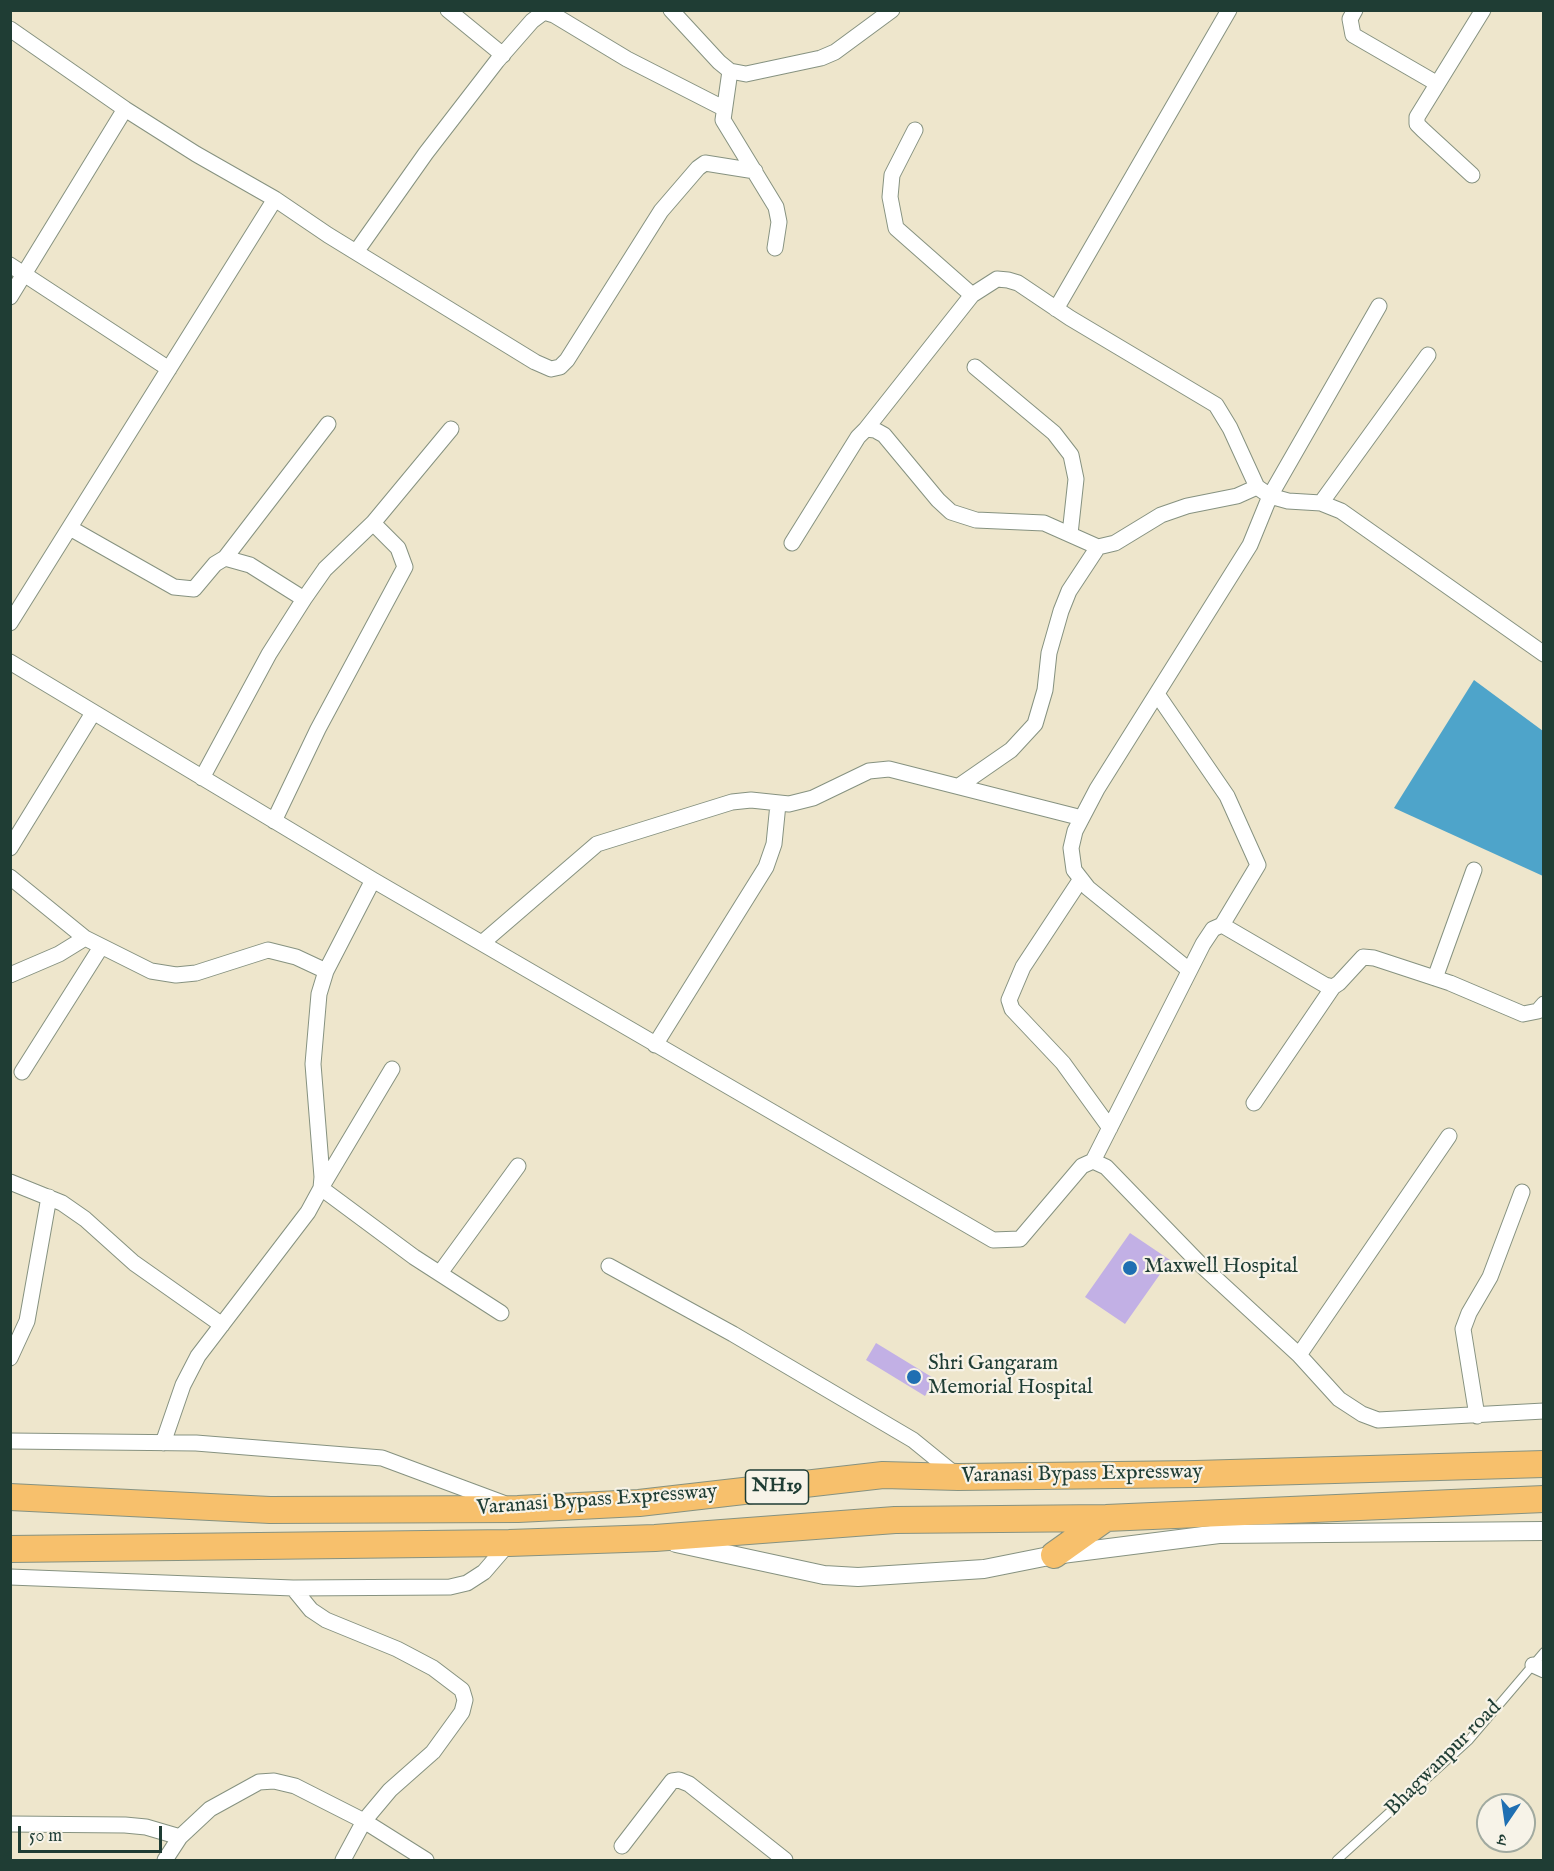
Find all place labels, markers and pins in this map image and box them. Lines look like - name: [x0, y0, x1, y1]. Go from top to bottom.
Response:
- place label: Maxwell Hospital: [1144, 1255, 1298, 1281]
- marker: Maxwell Hospital: [1121, 1259, 1139, 1277]
- place label: Shri Gangaram Memorial Hospital: [928, 1352, 1093, 1402]
- marker: Shri Gangaram Memorial Hospital: [905, 1368, 923, 1386]

